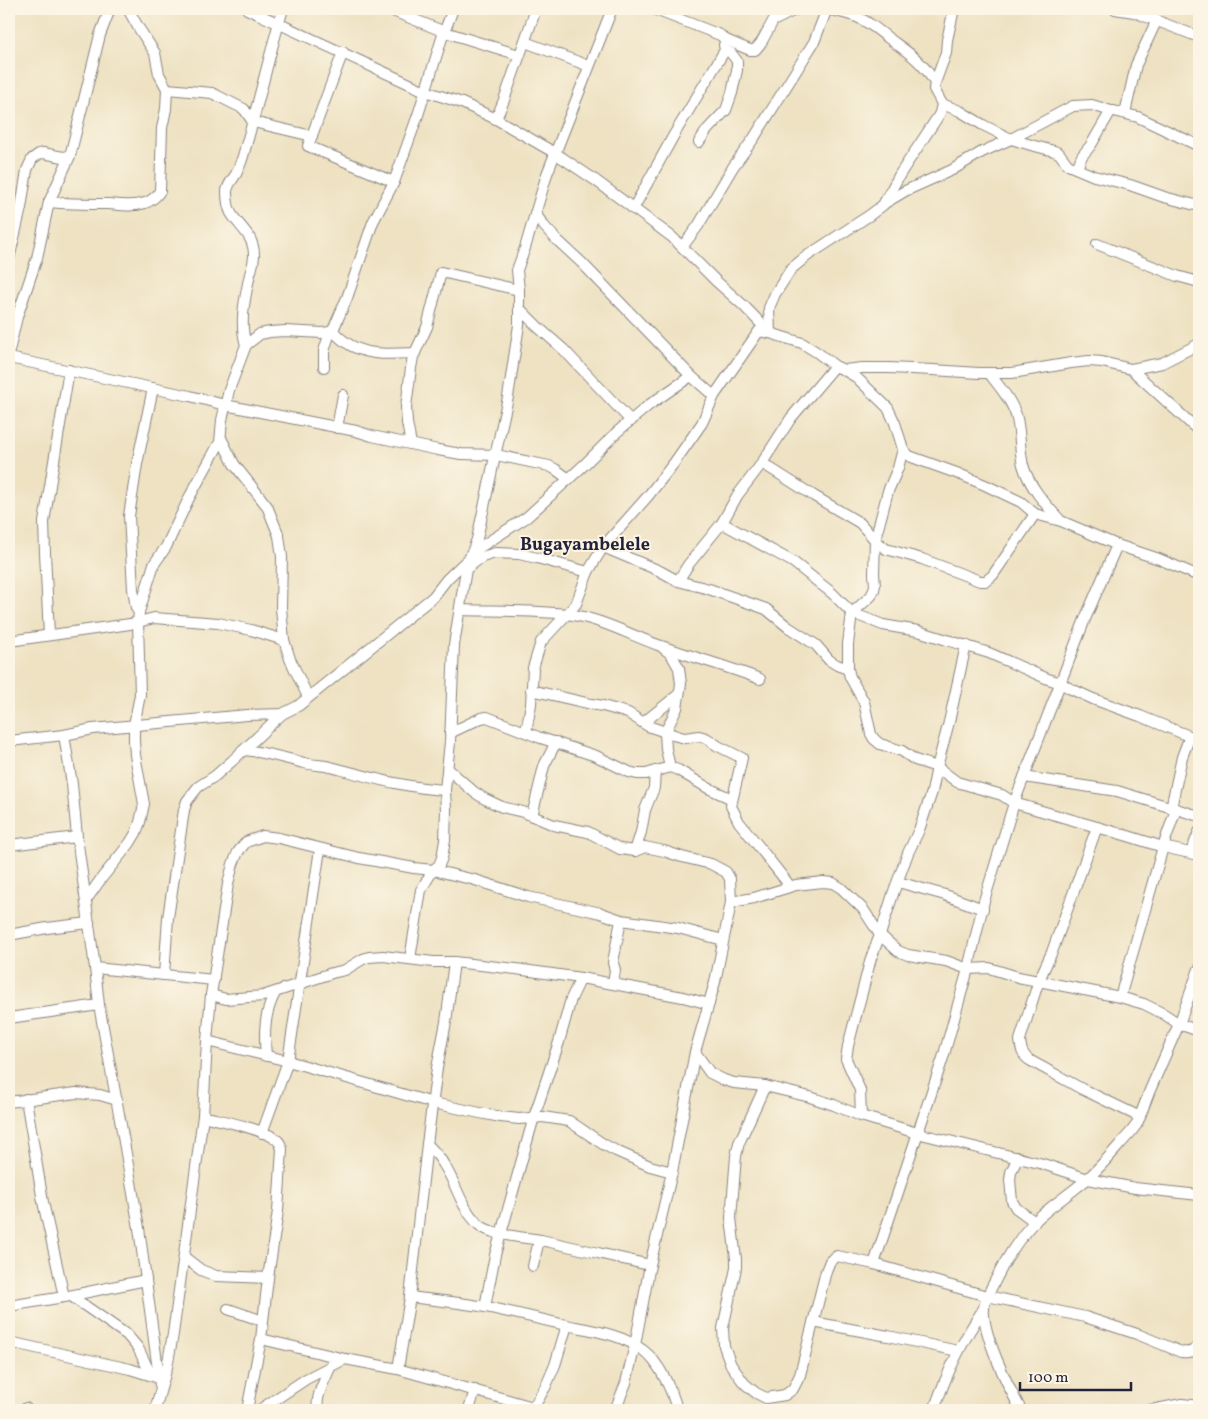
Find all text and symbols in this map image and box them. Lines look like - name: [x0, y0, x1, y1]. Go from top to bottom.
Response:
- district label: Bugayambelele: [520, 533, 650, 558]
- scale bar: [1020, 1359, 1132, 1391]
- text: 100 m: [1028, 1368, 1068, 1389]

